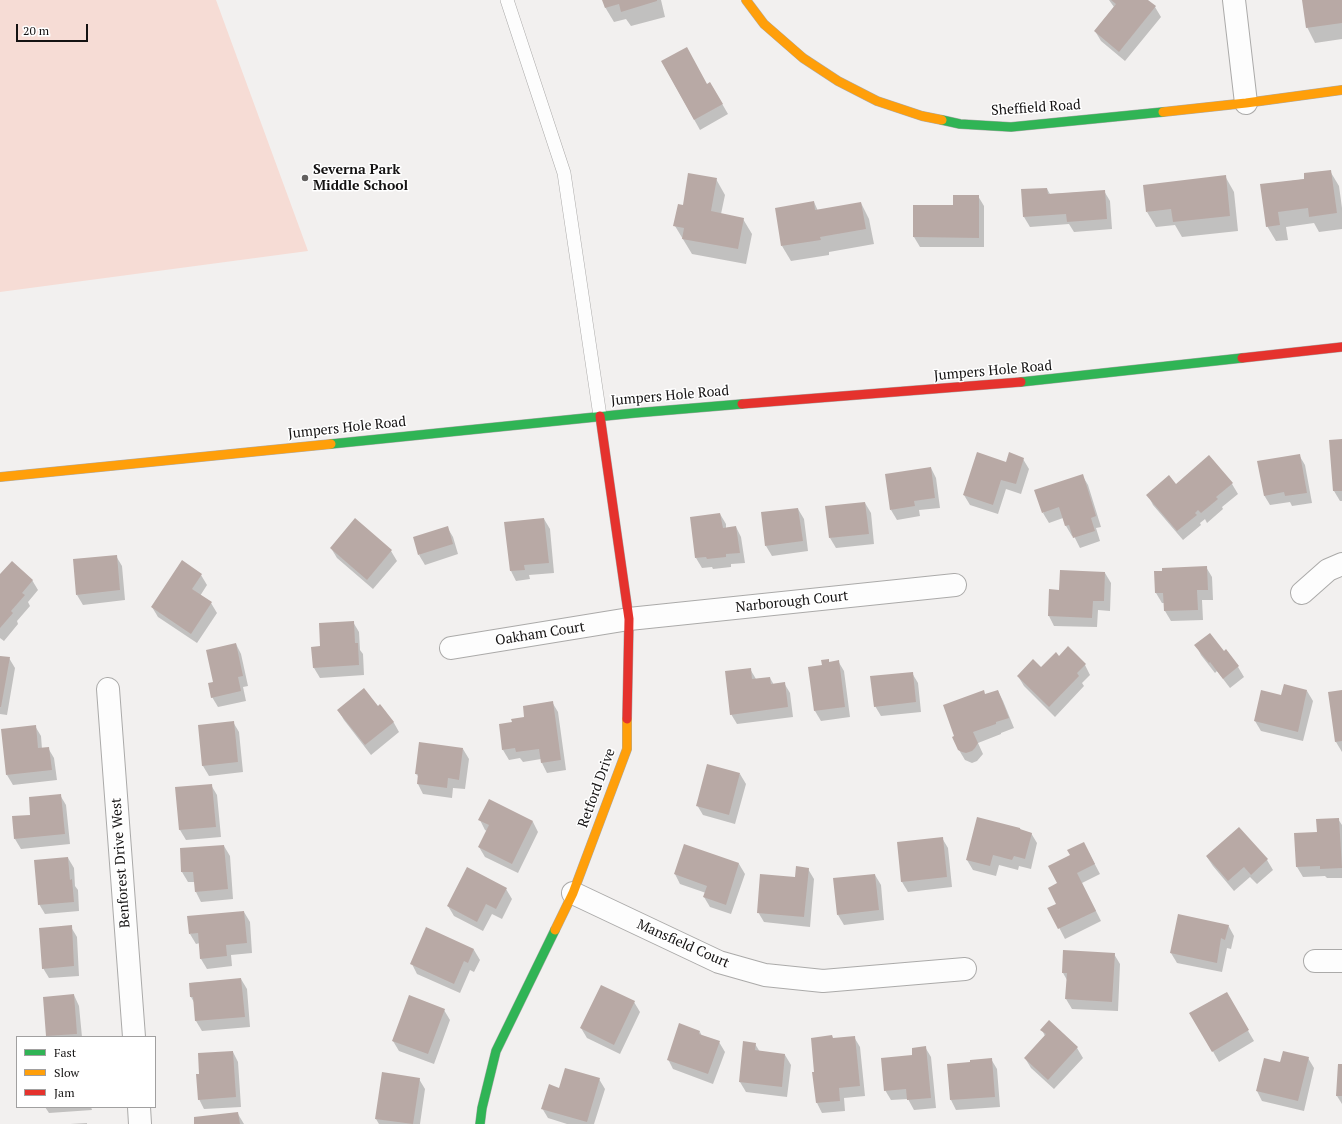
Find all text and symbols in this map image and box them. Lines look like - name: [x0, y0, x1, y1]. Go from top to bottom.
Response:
- scale bar: [18, 16, 90, 42]
- text: 20 m: [23, 23, 49, 38]
- street label: Sheffield Road: [991, 96, 1081, 120]
- place label: Severna Park Middle School: [313, 162, 408, 194]
- marker: Severna Park Middle School: [300, 173, 310, 183]
- street label: Jumpers Hole Road: [933, 357, 1053, 385]
- street label: Jumpers Hole Road: [610, 382, 730, 410]
- street label: Jumpers Hole Road: [287, 413, 407, 443]
- street label: Narborough Court: [735, 588, 849, 616]
- street label: Oakham Court: [494, 619, 586, 649]
- street label: Retford Drive: [575, 746, 619, 830]
- street label: Benforest Drive West: [108, 797, 134, 929]
- street label: Mansfield Court: [634, 916, 732, 972]
- legend: [16, 1036, 156, 1108]
- text: Fast: [54, 1045, 76, 1060]
- text: Slow: [54, 1065, 79, 1080]
- text: Jam: [54, 1085, 75, 1100]

